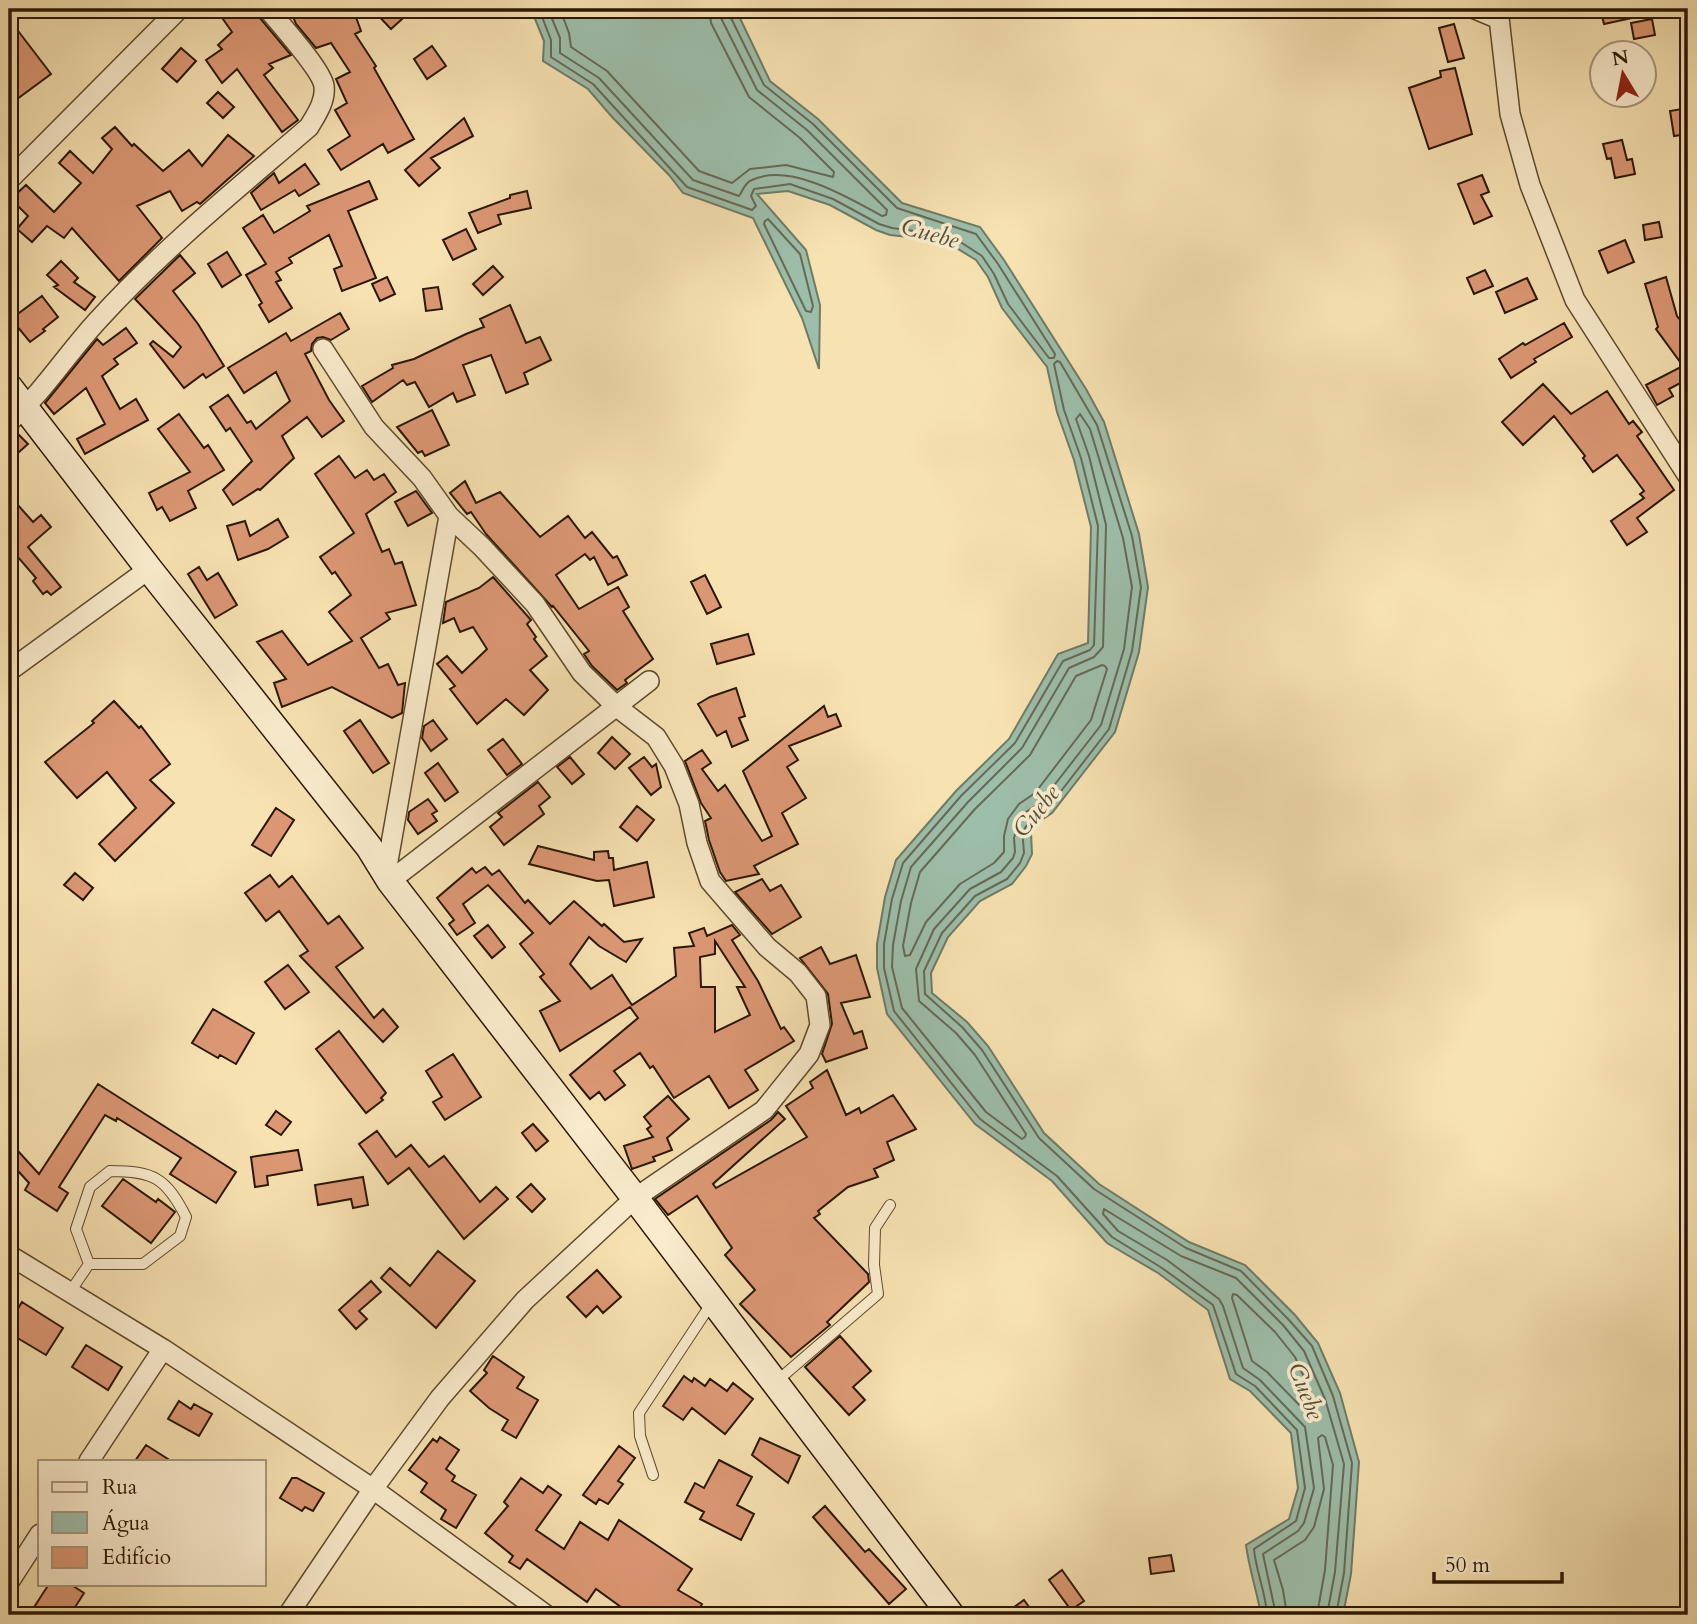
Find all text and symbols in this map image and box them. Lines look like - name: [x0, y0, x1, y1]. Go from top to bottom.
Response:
- north arrow: [1588, 38, 1658, 108]
- text: N: [1610, 44, 1631, 72]
- water label: Cuebe: [897, 210, 963, 257]
- water label: Cuebe: [1005, 778, 1068, 844]
- water label: Cuebe: [1280, 1358, 1332, 1425]
- legend: [38, 1460, 266, 1586]
- text: Rua: [102, 1473, 137, 1502]
- text: Água: [102, 1509, 149, 1538]
- scale bar: [1434, 1540, 1562, 1584]
- text: Edifício: [102, 1543, 171, 1572]
- text: 50 m: [1445, 1551, 1490, 1580]

